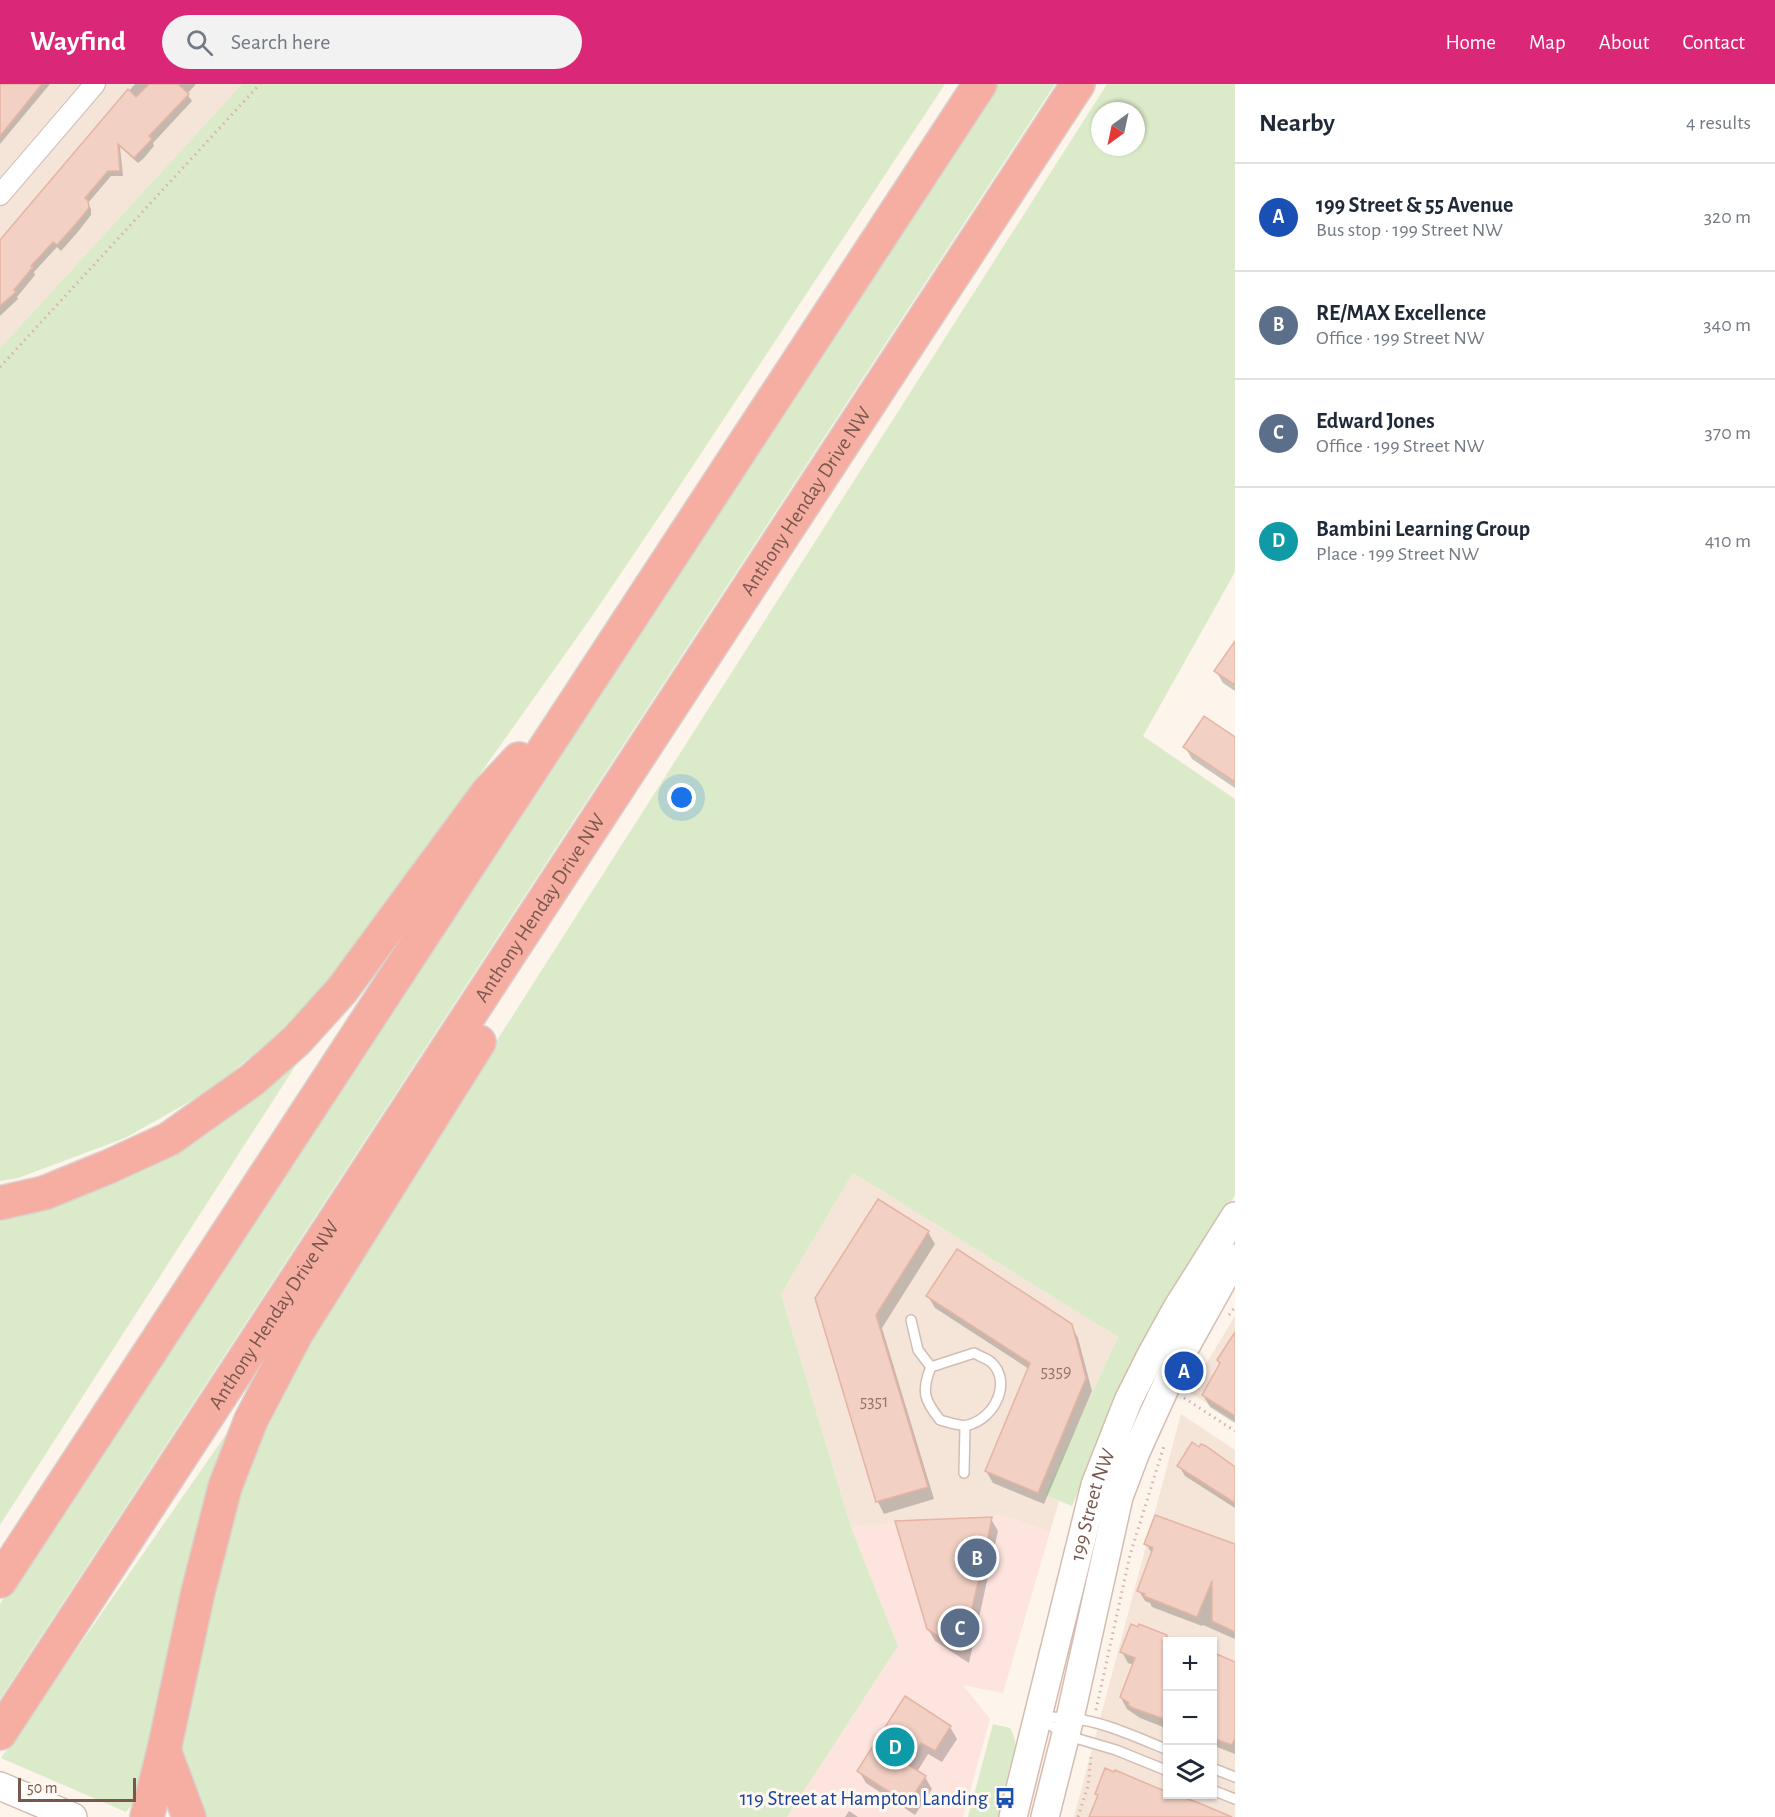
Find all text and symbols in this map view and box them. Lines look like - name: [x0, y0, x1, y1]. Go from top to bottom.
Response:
- search box: [162, 15, 582, 69]
- icon: search: [183, 26, 216, 59]
- text: Wayfind: [30, 28, 126, 56]
- text: Search here: [231, 31, 330, 53]
- text: Home: [1445, 32, 1496, 53]
- text: Map: [1529, 32, 1566, 53]
- text: About: [1599, 32, 1649, 53]
- text: Contact: [1682, 32, 1745, 53]
- north arrow: [1091, 102, 1145, 156]
- text: Nearby: [1259, 110, 1335, 136]
- text: 4 results: [1686, 113, 1751, 133]
- text: 199 Street & 55 Avenue: [1316, 194, 1513, 216]
- text: A: [1273, 207, 1285, 227]
- text: 320 m: [1704, 207, 1751, 227]
- text: Bus stop · 199 Street NW: [1316, 220, 1503, 240]
- text: RE/MAX Excellence: [1316, 302, 1486, 324]
- text: B: [1273, 315, 1284, 335]
- text: 340 m: [1703, 315, 1751, 335]
- text: Office · 199 Street NW: [1316, 328, 1484, 348]
- street label: Anthony Henday Drive NW: [737, 403, 875, 599]
- text: Edward Jones: [1316, 410, 1435, 432]
- text: C: [1273, 423, 1284, 443]
- text: 370 m: [1705, 423, 1751, 443]
- text: Office · 199 Street NW: [1316, 436, 1484, 456]
- text: Bambini Learning Group: [1316, 518, 1530, 540]
- text: D: [1272, 531, 1285, 551]
- text: 410 m: [1705, 531, 1751, 551]
- text: Place · 199 Street NW: [1316, 544, 1479, 564]
- your location: [667, 783, 696, 812]
- street label: Anthony Henday Drive NW: [471, 810, 609, 1006]
- street label: Anthony Henday Drive NW: [205, 1217, 343, 1413]
- pin: A: [1164, 1348, 1204, 1394]
- house number: 5359: [1041, 1363, 1071, 1381]
- house number: 5351: [860, 1393, 888, 1411]
- street label: 199 Street NW: [1067, 1446, 1119, 1563]
- pin: B: [958, 1536, 996, 1580]
- pin: C: [940, 1606, 980, 1650]
- map controls: [1163, 1637, 1217, 1799]
- button: +: [1163, 1637, 1217, 1691]
- button: −: [1163, 1691, 1217, 1745]
- pin: D: [876, 1724, 914, 1770]
- button: layers: [1163, 1745, 1217, 1799]
- scale bar: [18, 1775, 136, 1802]
- text: 50 m: [27, 1780, 58, 1796]
- bus stop icon: 119 Street at Hampton Landing: [993, 1786, 1017, 1810]
- place label: 119 Street at Hampton Landing: [740, 1788, 989, 1809]

